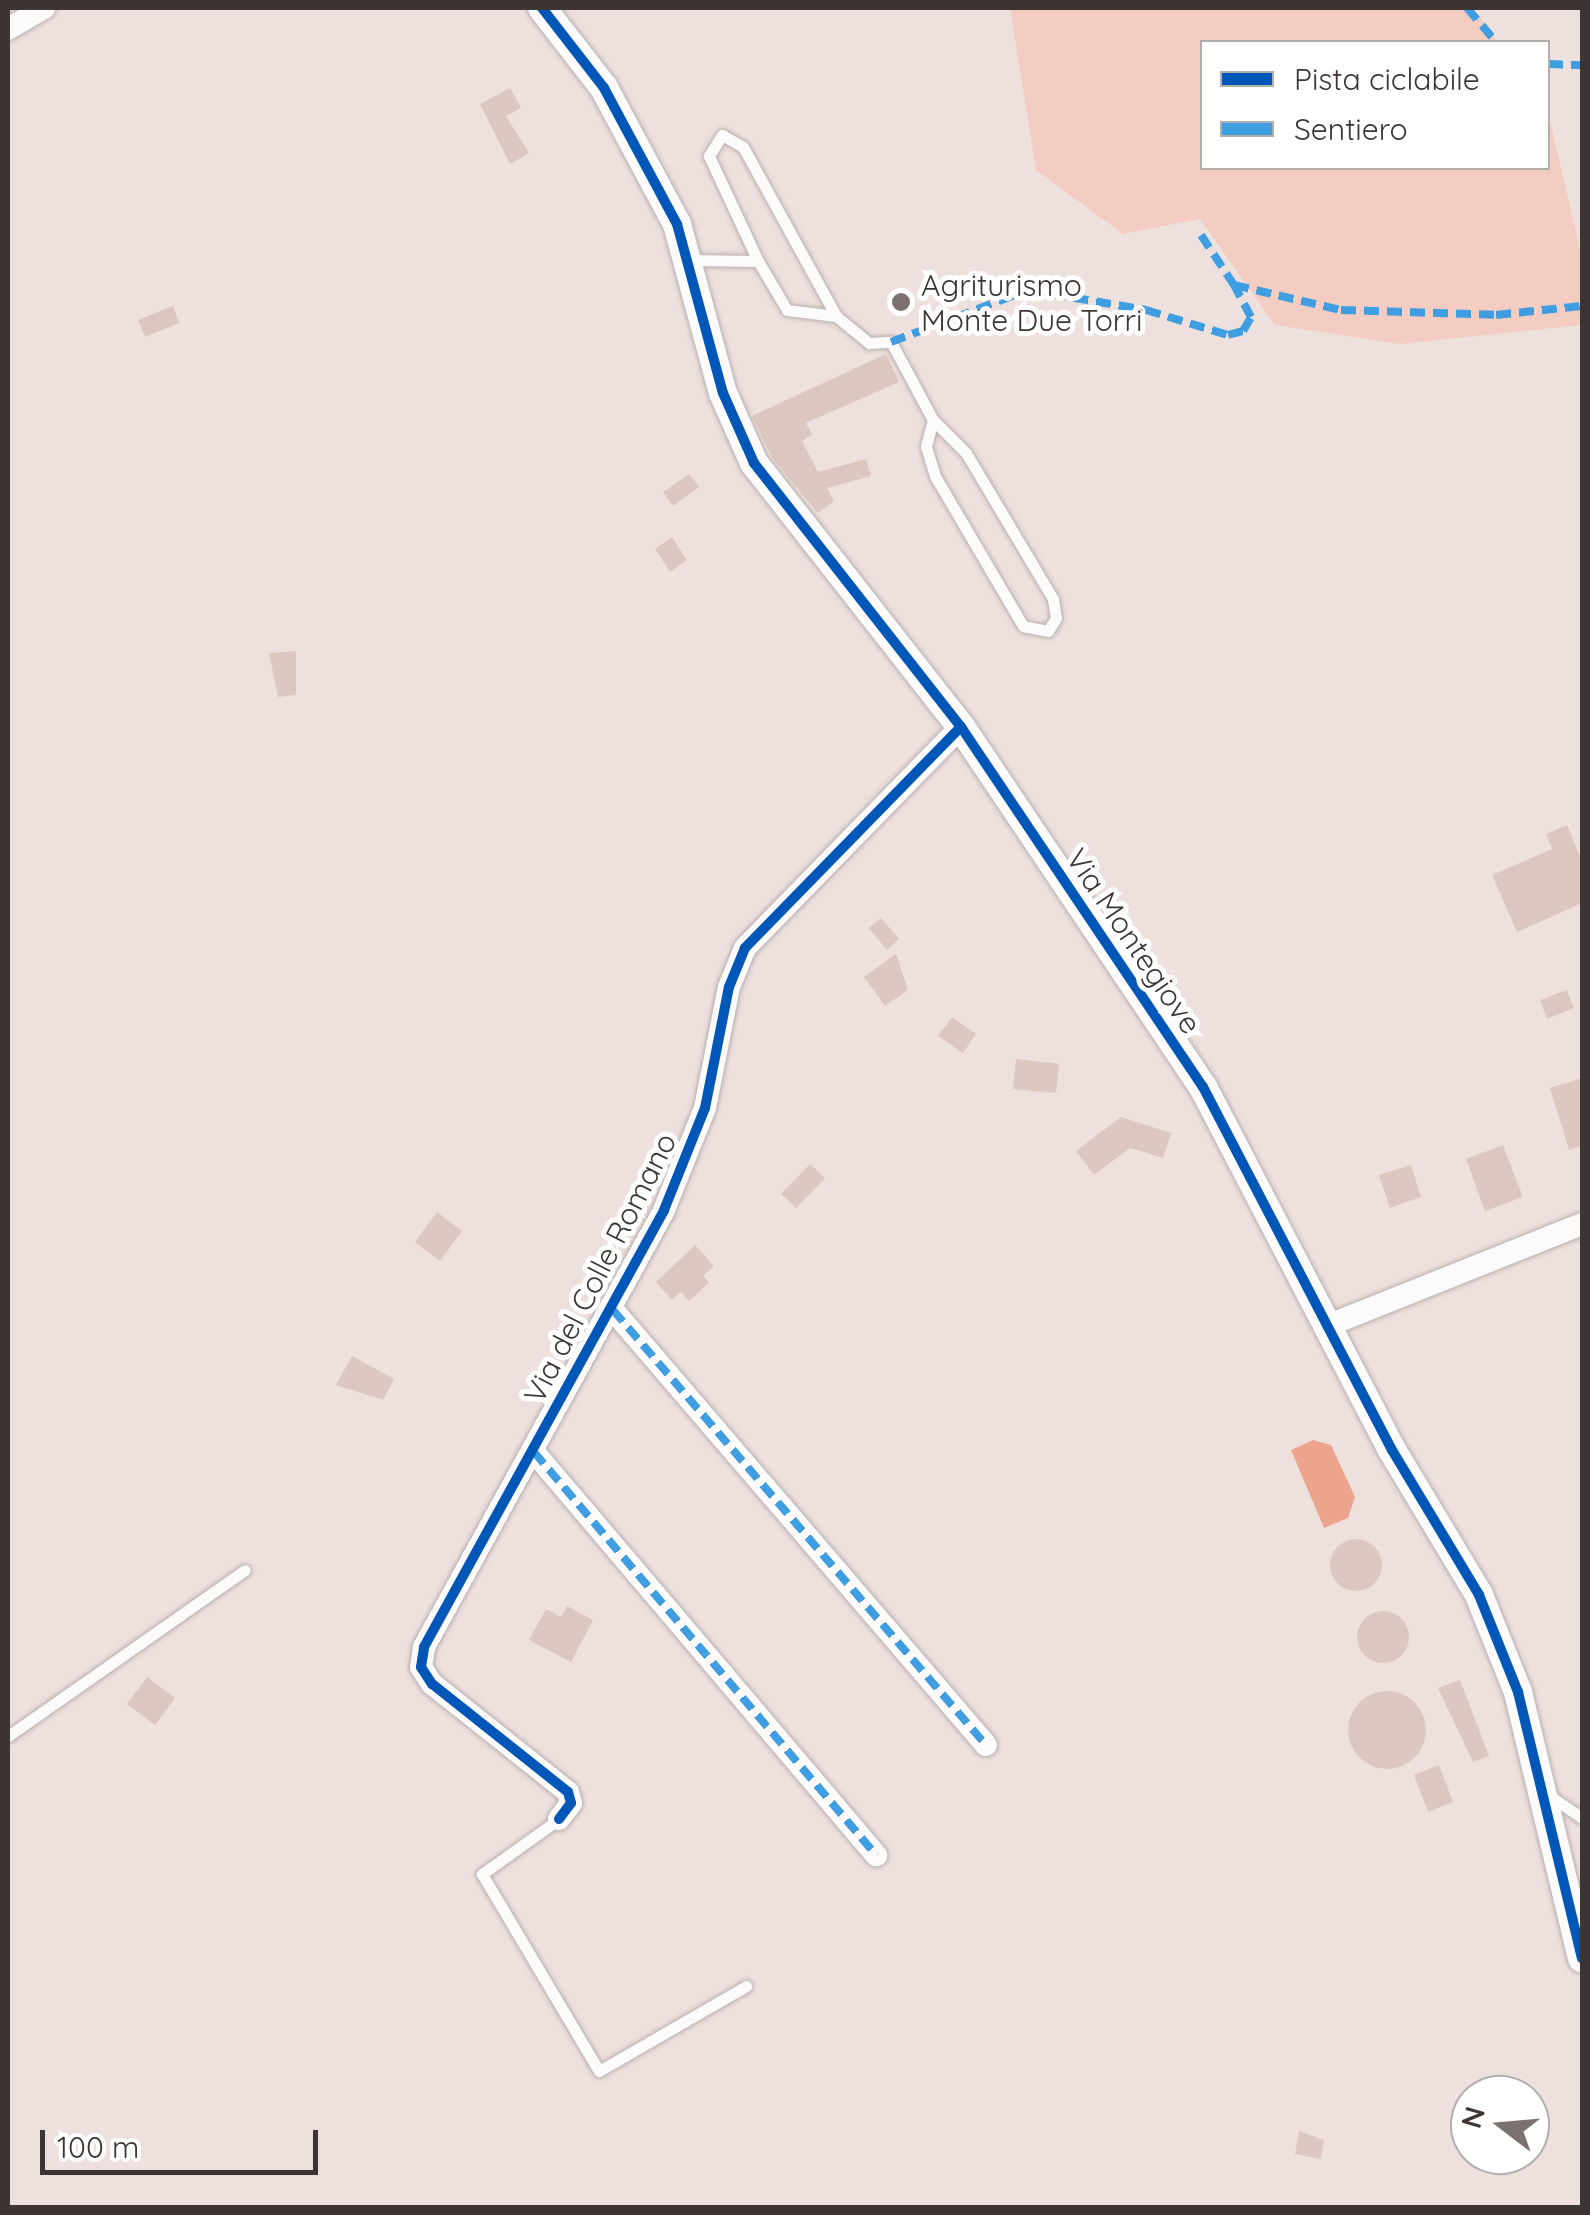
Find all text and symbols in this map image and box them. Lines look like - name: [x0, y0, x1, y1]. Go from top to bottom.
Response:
- legend: [1200, 40, 1550, 170]
- text: Pista ciclabile: [1294, 60, 1480, 98]
- text: Sentiero: [1294, 110, 1408, 148]
- place label: Agriturismo Monte Due Torri: [921, 267, 1142, 338]
- marker: Agriturismo Monte Due Torri: [890, 291, 912, 313]
- street label: Via Montegiove: [1059, 842, 1209, 1040]
- street label: Via del Colle Romano: [516, 1127, 684, 1409]
- north arrow: [1450, 2075, 1550, 2175]
- text: N: [1453, 2102, 1492, 2132]
- scale bar: [45, 2110, 322, 2172]
- text: 100 m: [57, 2128, 139, 2166]

